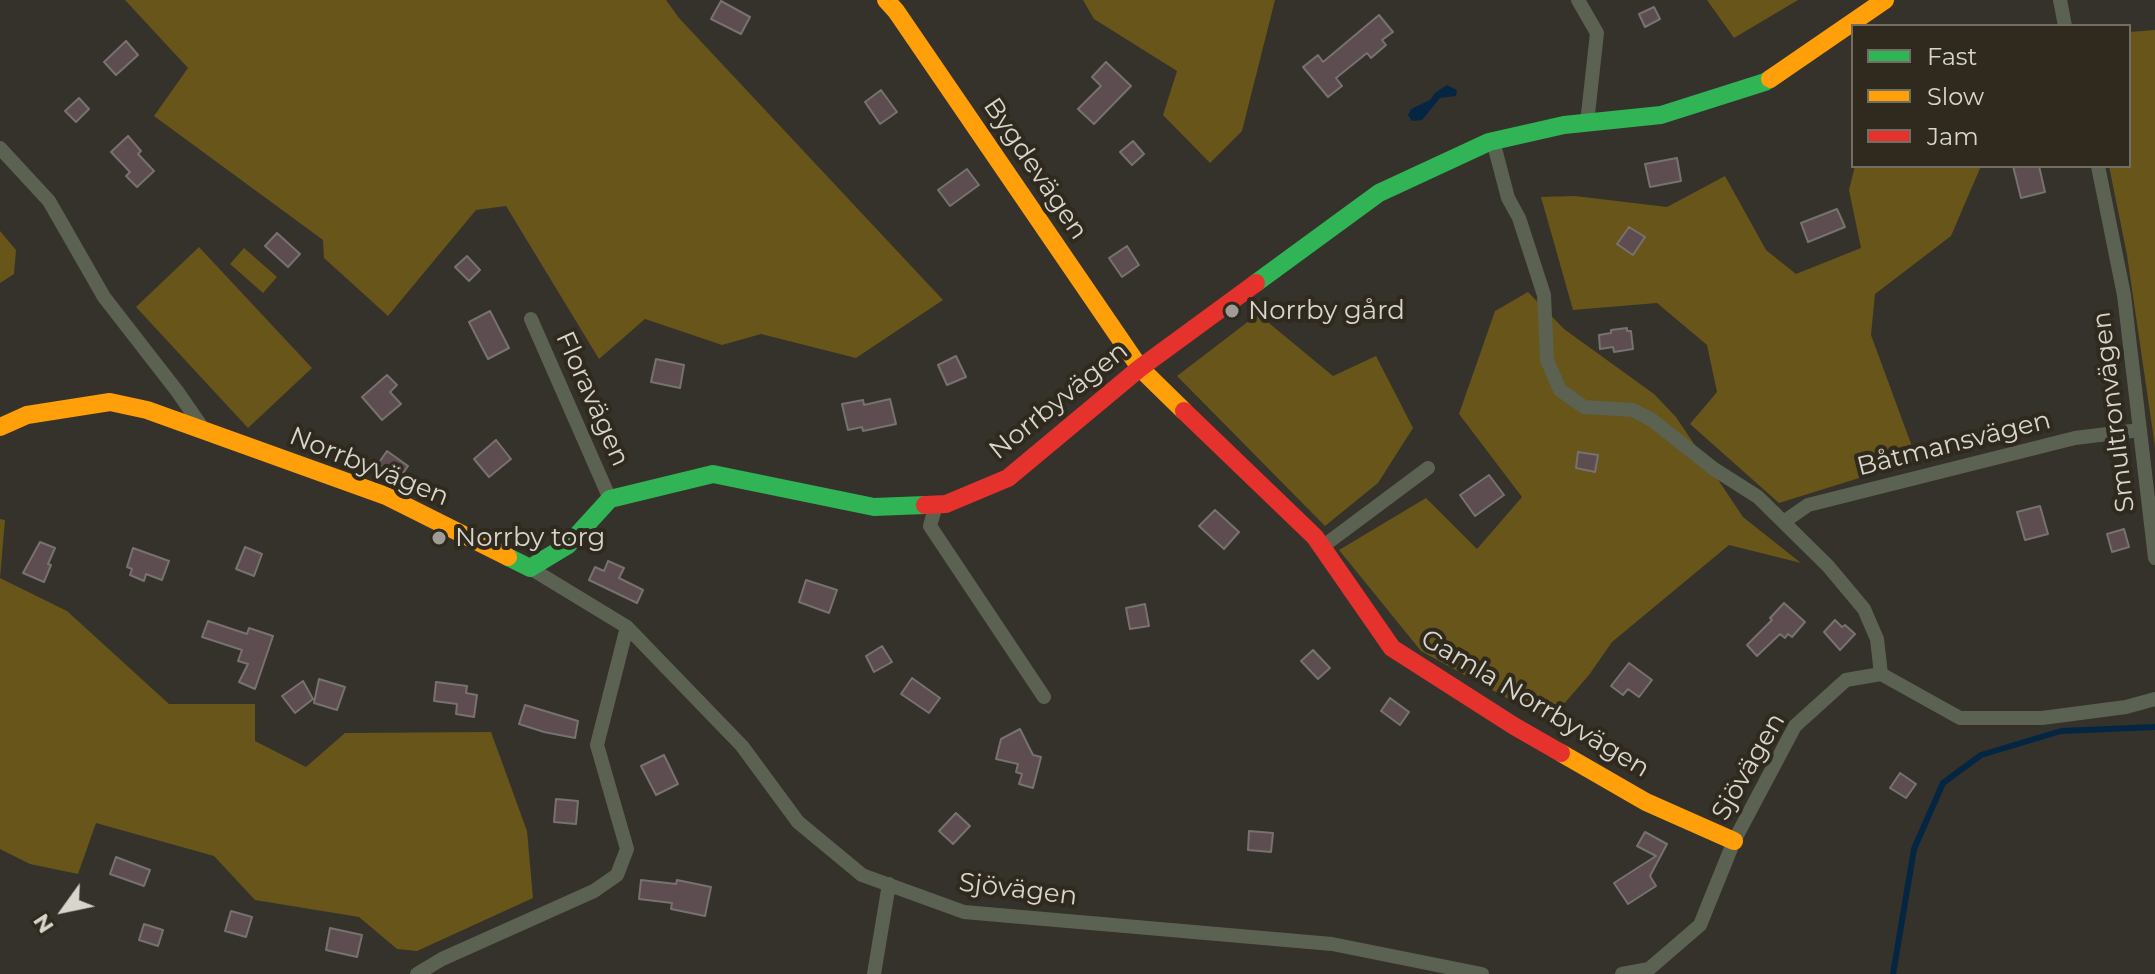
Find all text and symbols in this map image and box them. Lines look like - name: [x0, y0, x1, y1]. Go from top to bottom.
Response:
- legend: [1851, 24, 2131, 168]
- text: Fast: [1927, 42, 1977, 71]
- text: Slow: [1927, 82, 1984, 111]
- street label: Bygdevägen: [976, 92, 1094, 246]
- text: Jam: [1927, 122, 1979, 151]
- place label: Norrby gård: [1248, 295, 1405, 327]
- marker: Norrby gård: [1223, 302, 1241, 320]
- street label: Smultronvägen: [2086, 310, 2142, 514]
- street label: Floravägen: [548, 327, 636, 471]
- street label: Norrbyvägen: [983, 336, 1135, 466]
- street label: Båtmansvägen: [1854, 405, 2054, 483]
- street label: Norrbyvägen: [285, 421, 453, 513]
- place label: Norrby torg: [455, 522, 605, 554]
- marker: Norrby torg: [430, 529, 448, 547]
- street label: Gamla Norrbyvägen: [1415, 623, 1655, 785]
- street label: Sjövägen: [1706, 708, 1792, 826]
- street label: Sjövägen: [957, 867, 1079, 913]
- north arrow: [24, 870, 104, 950]
- text: N: [27, 909, 60, 938]

